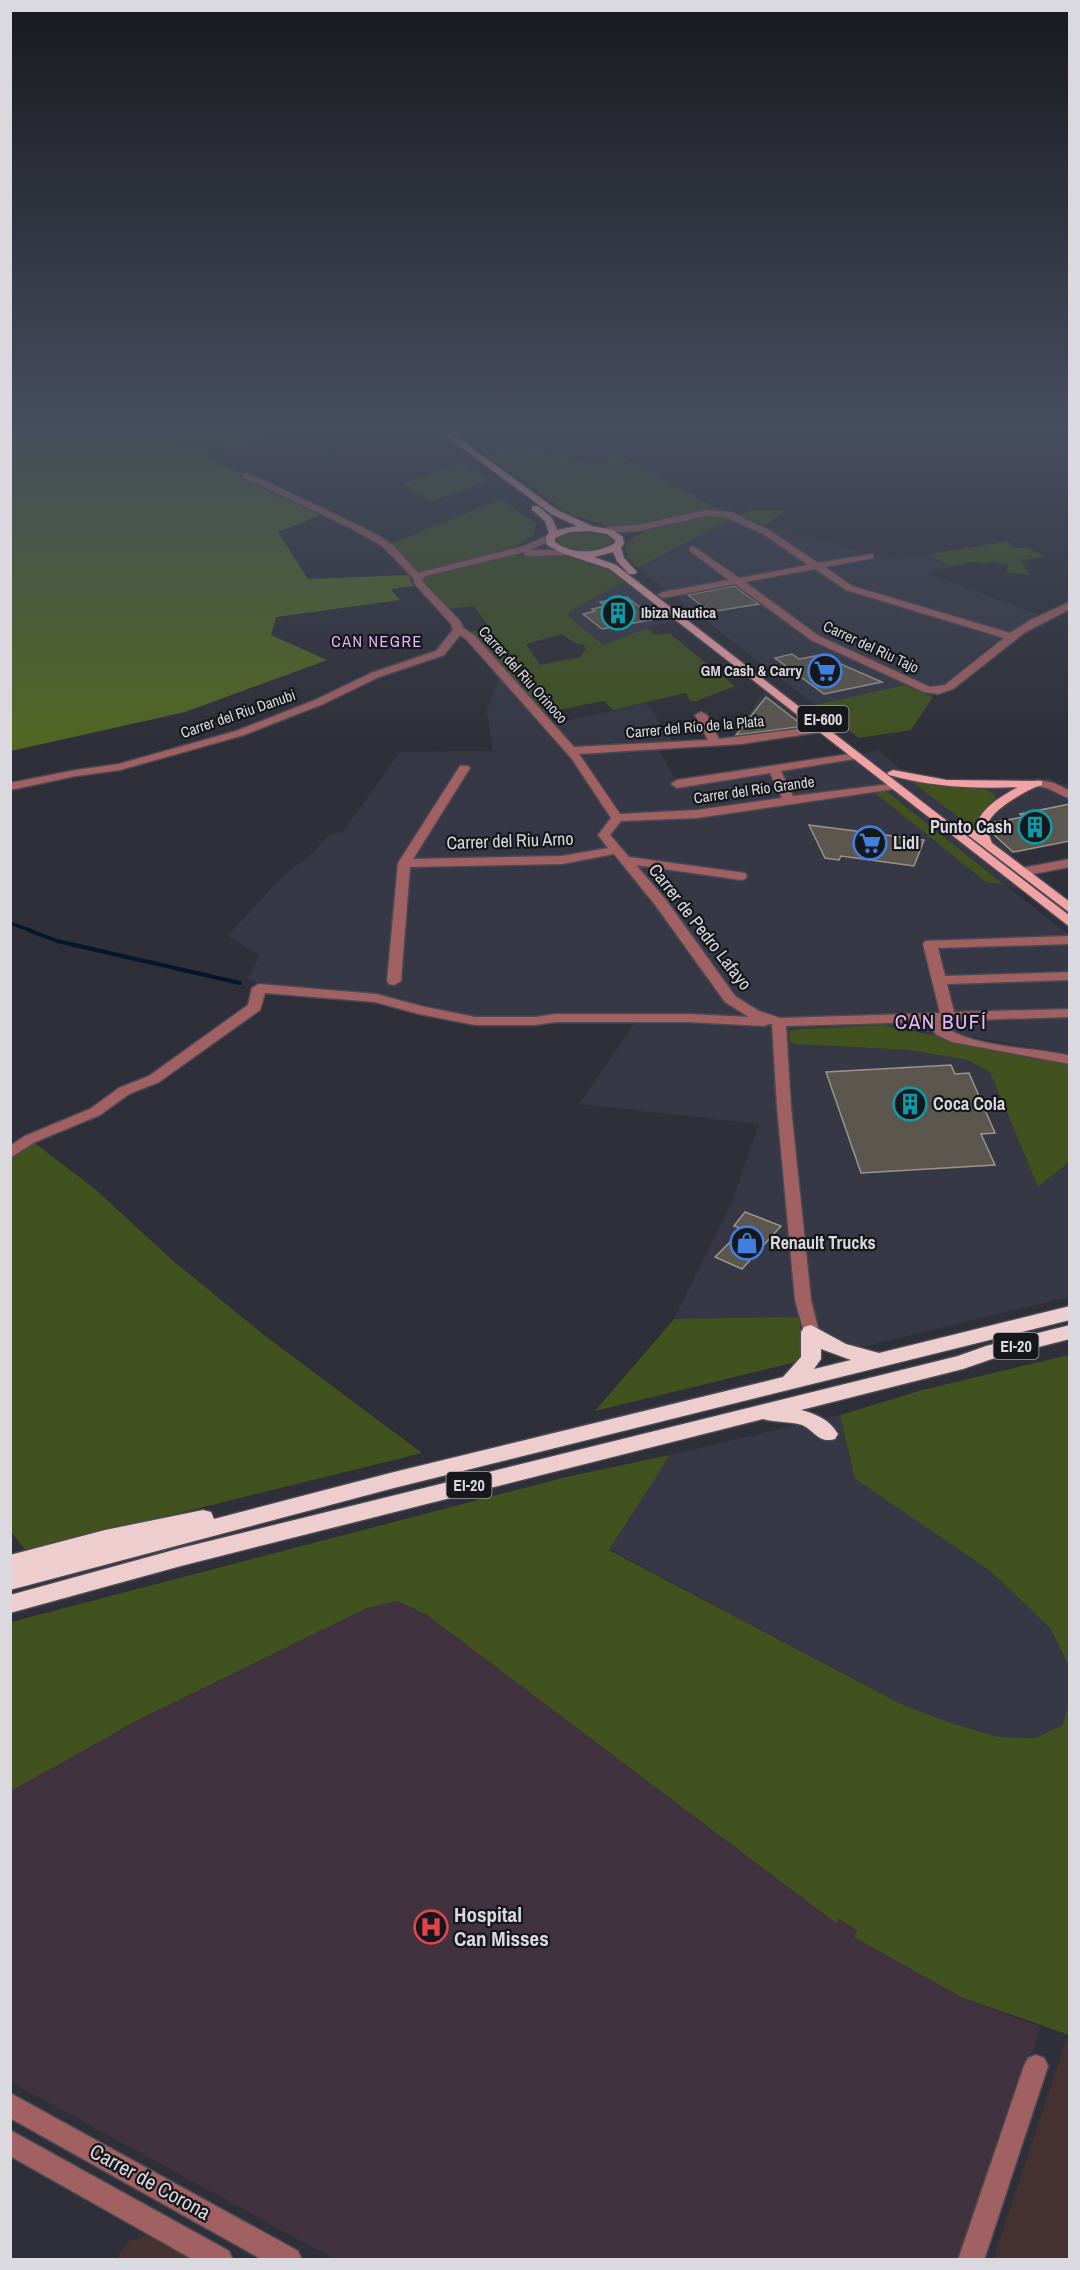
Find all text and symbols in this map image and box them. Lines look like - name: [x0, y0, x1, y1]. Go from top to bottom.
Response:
- building icon: Ibiza Nautica: [600, 595, 636, 631]
- place label: Ibiza Nautica: [641, 602, 716, 623]
- street label: Carrer del Riu Tajo: [820, 615, 923, 678]
- street label: Carrer del Riu Orinoco: [474, 621, 573, 728]
- district label: CAN NEGRE: [331, 630, 423, 652]
- supermarket icon: GM Cash & Carry: [807, 653, 843, 689]
- place label: GM Cash & Carry: [701, 660, 802, 681]
- street label: Carrer del Riu Danubi: [178, 684, 298, 743]
- road number: EI-600: [798, 706, 848, 732]
- street label: Carrer del Río de la Plata: [625, 710, 765, 743]
- street label: Carrer del Río Grande: [692, 771, 816, 808]
- building icon: Punto Cash: [1017, 809, 1053, 845]
- place label: Punto Cash: [930, 814, 1012, 839]
- supermarket icon: Lidl: [852, 825, 888, 861]
- street label: Carrer del Riu Arno: [446, 826, 574, 855]
- place label: Lidl: [893, 830, 919, 855]
- street label: Carrer de Pedro Lafayo: [643, 858, 758, 995]
- district label: CAN BUFÍ: [895, 1007, 987, 1036]
- building icon: Coca Cola: [892, 1086, 928, 1122]
- place label: Coca Cola: [933, 1091, 1006, 1116]
- shop icon: Renault Trucks: [729, 1225, 765, 1261]
- place label: Renault Trucks: [770, 1230, 876, 1255]
- road number: EI-20: [994, 1333, 1038, 1359]
- road number: EI-20: [446, 1472, 492, 1498]
- place label: Hospital Can Misses: [454, 1900, 549, 1953]
- hospital icon: Hospital Can Misses: [413, 1909, 449, 1945]
- street label: Carrer de Corona: [85, 2136, 216, 2227]

